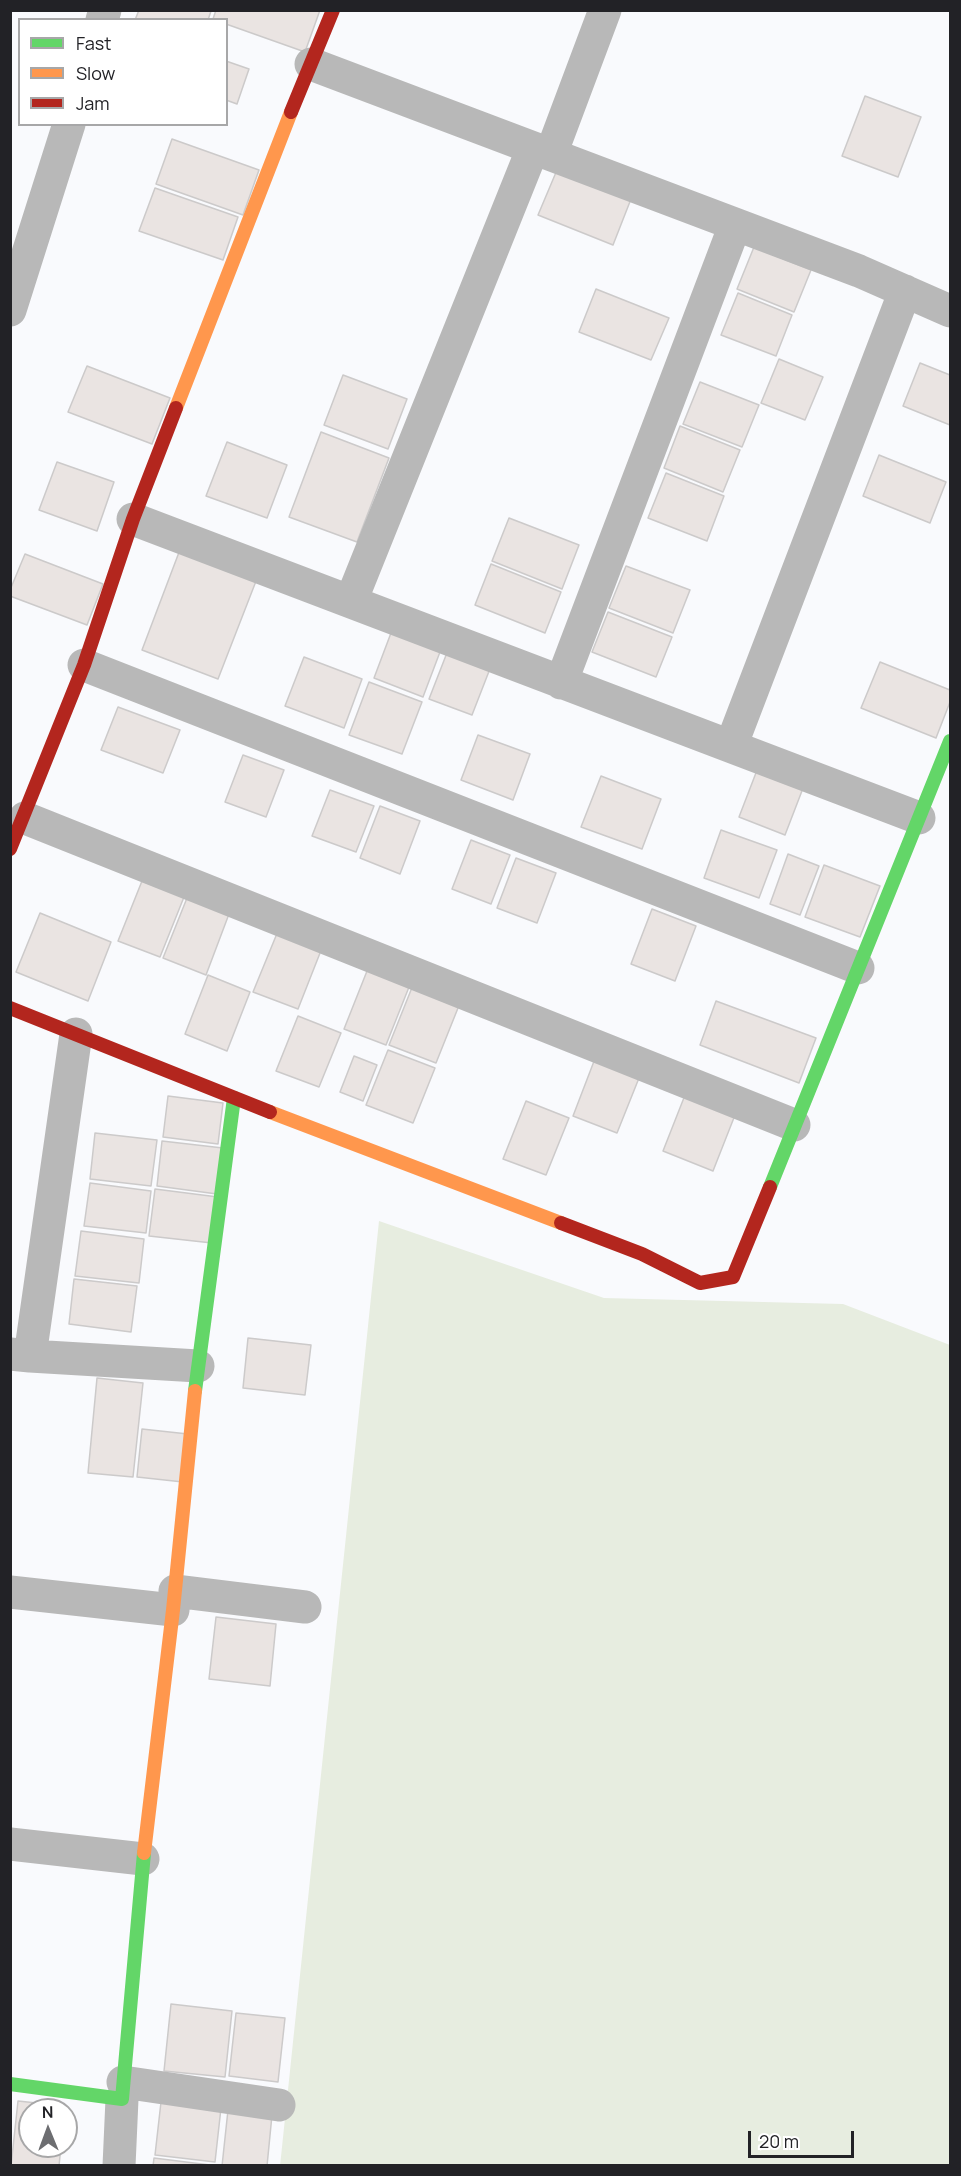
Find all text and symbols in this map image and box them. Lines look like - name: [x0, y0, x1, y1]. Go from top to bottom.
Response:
- legend: [18, 18, 228, 126]
- text: Fast: [76, 31, 111, 55]
- text: Slow: [76, 61, 115, 85]
- text: Jam: [76, 91, 110, 115]
- north arrow: [18, 2098, 78, 2158]
- text: N: [42, 2101, 54, 2123]
- scale bar: [751, 2119, 858, 2157]
- text: 20 m: [759, 2129, 799, 2153]

